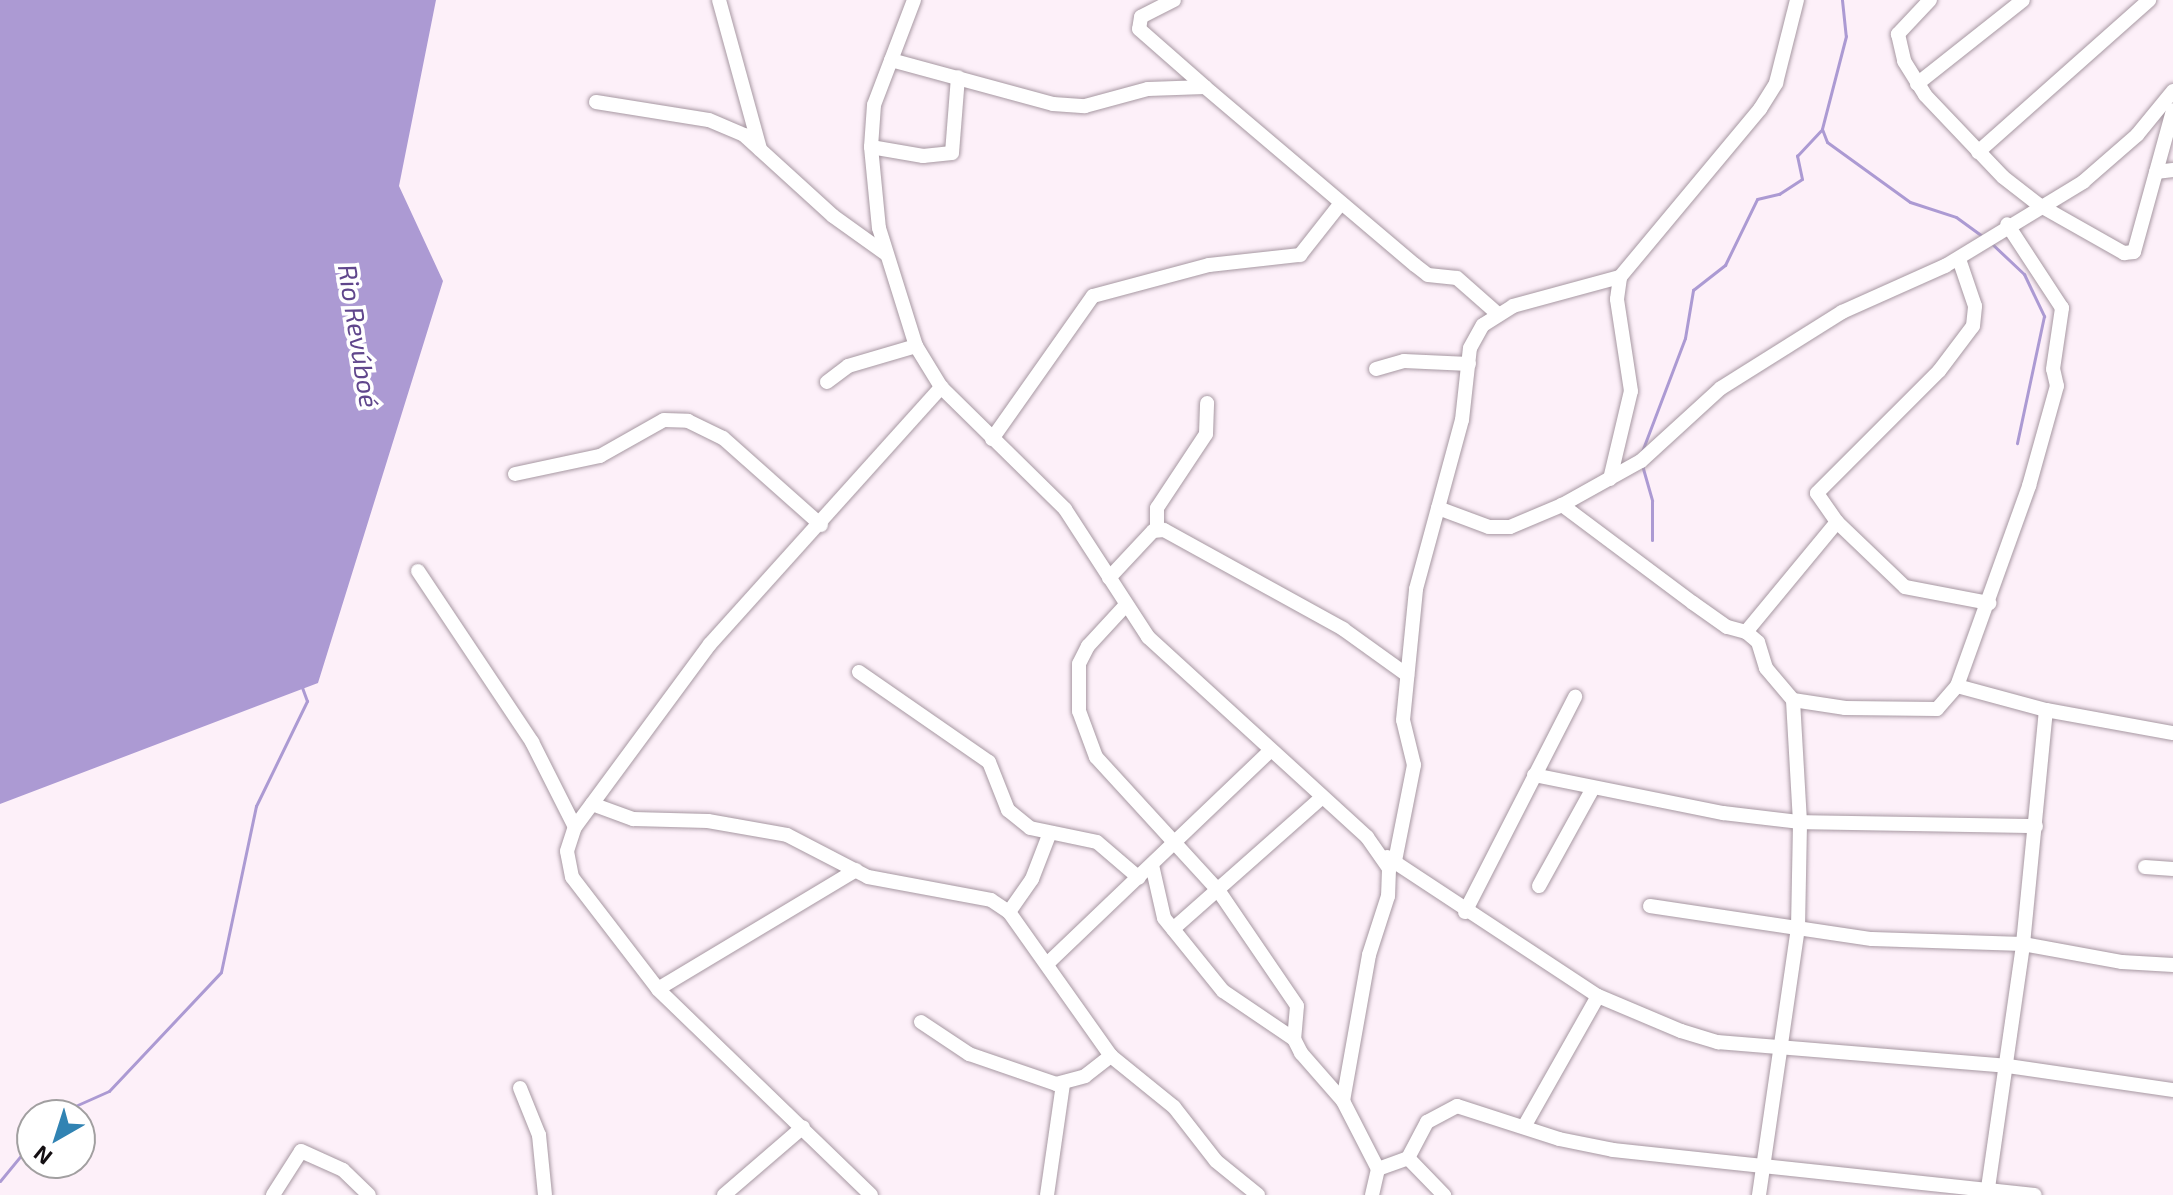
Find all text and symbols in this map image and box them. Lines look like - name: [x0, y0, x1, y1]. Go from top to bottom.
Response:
- water label: Rio Revúboé: [332, 262, 386, 410]
- north arrow: [16, 1099, 96, 1179]
- text: N: [28, 1141, 57, 1171]

